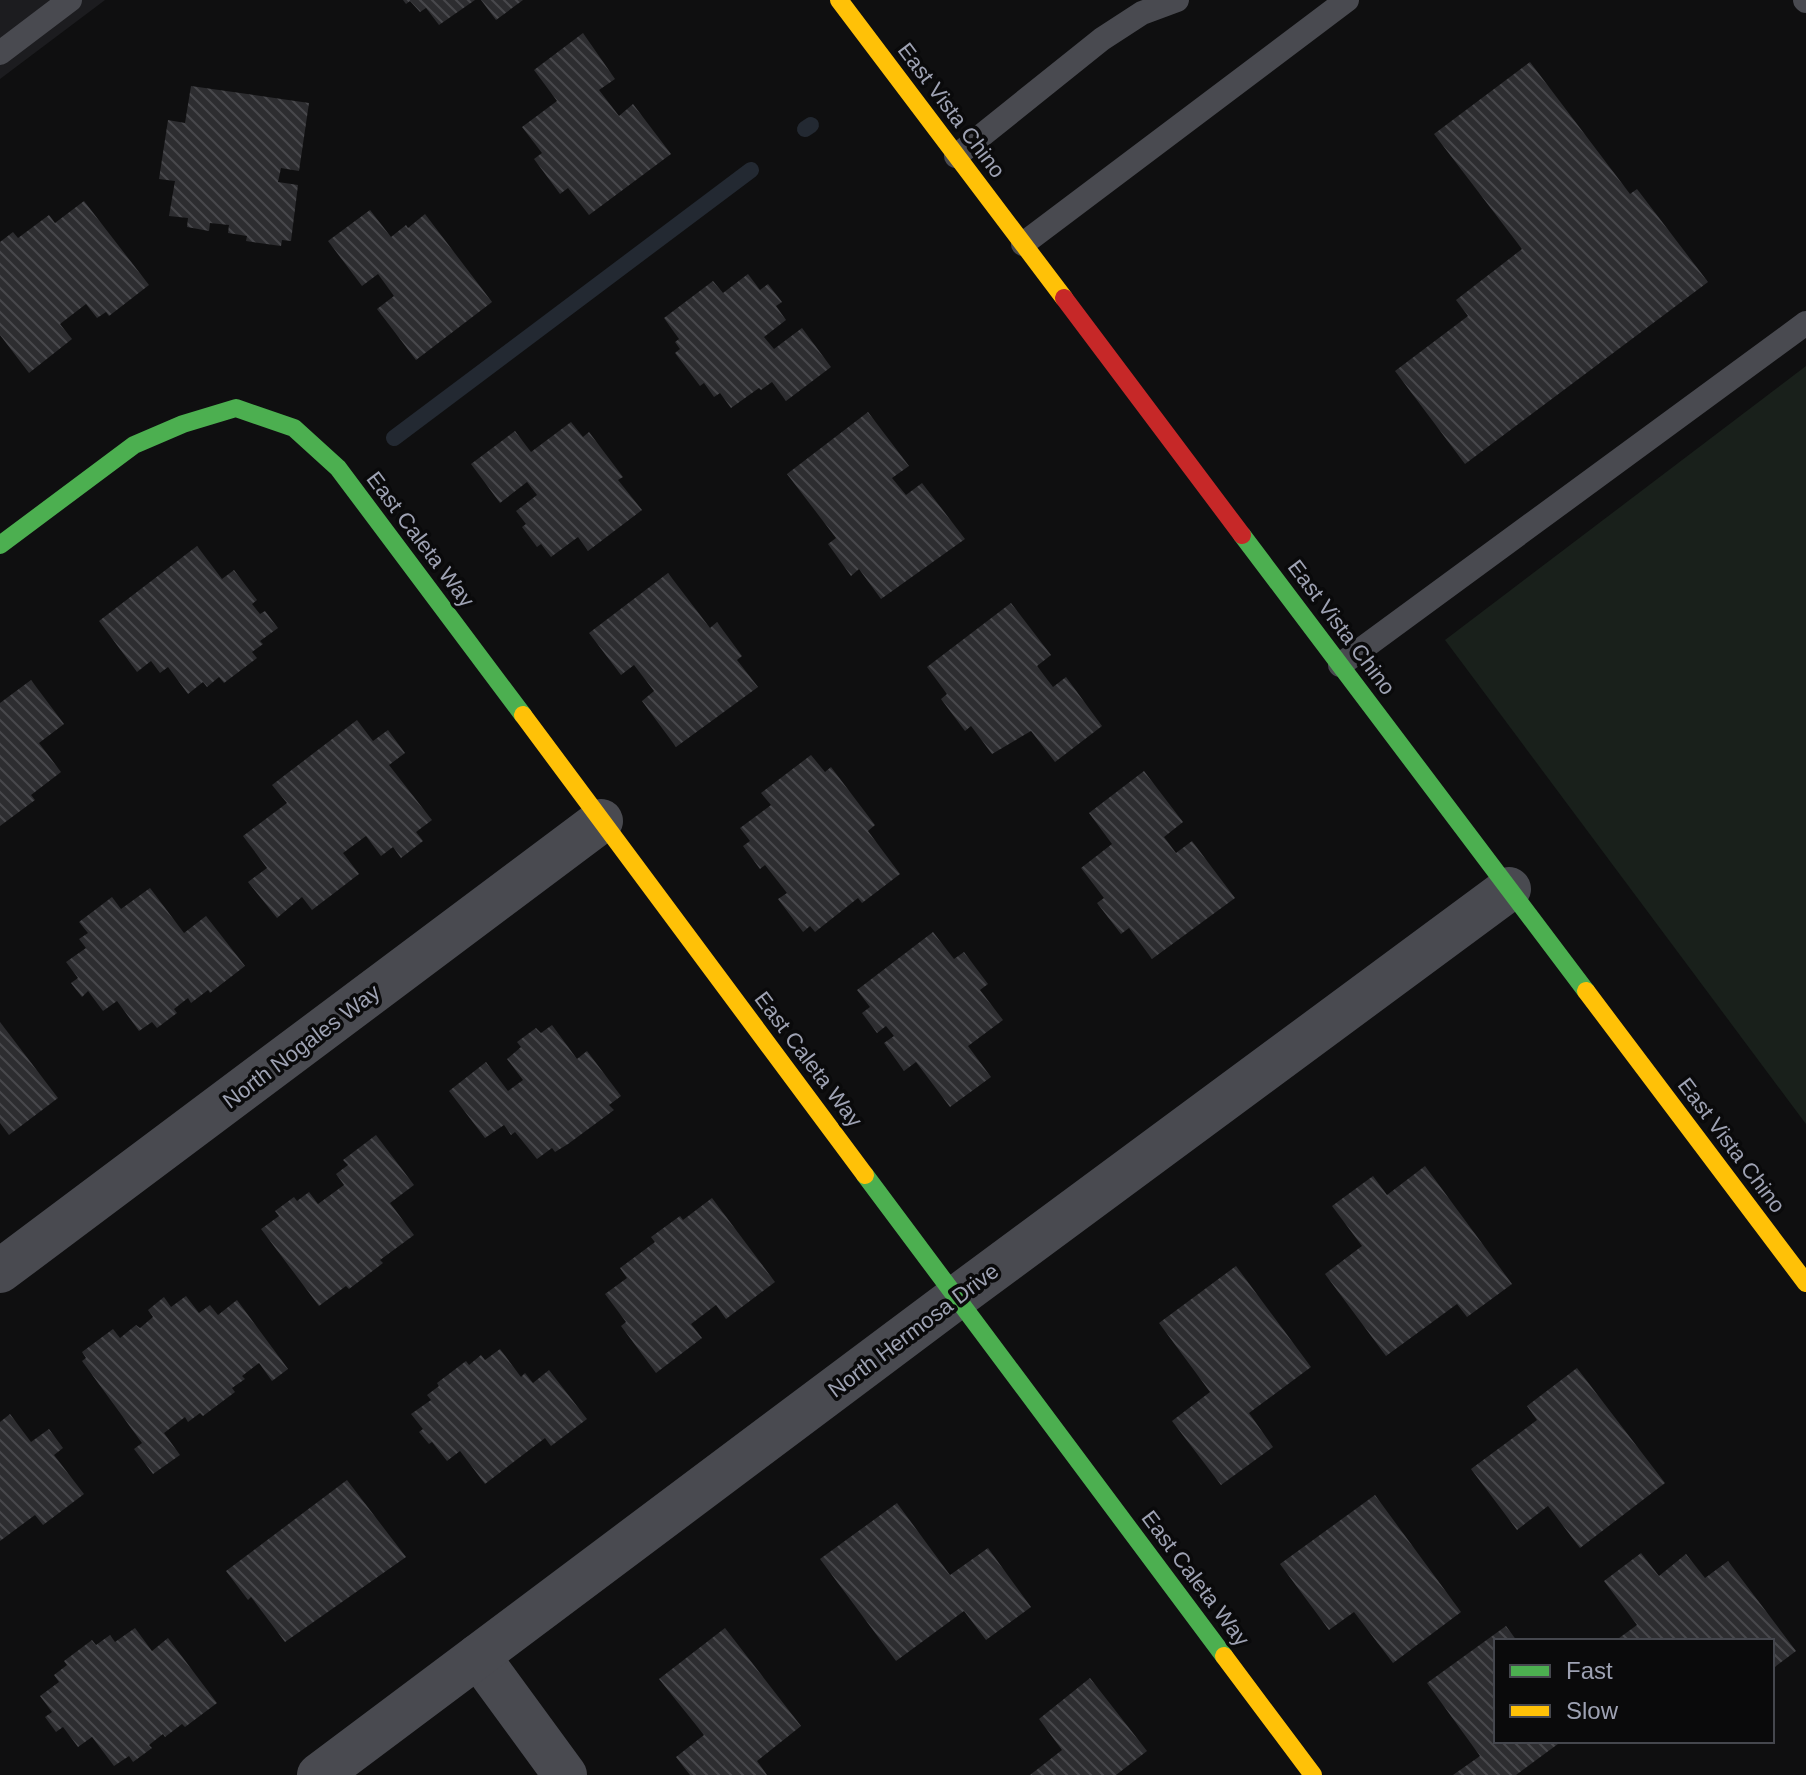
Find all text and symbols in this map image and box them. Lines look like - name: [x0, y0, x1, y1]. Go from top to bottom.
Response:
- street label: East Vista Chino: [893, 38, 1010, 183]
- street label: East Caleta Way: [362, 467, 480, 612]
- street label: East Vista Chino: [1283, 555, 1400, 700]
- street label: North Nogales Way: [218, 979, 385, 1114]
- street label: East Caleta Way: [750, 987, 868, 1132]
- street label: East Vista Chino: [1673, 1073, 1790, 1218]
- street label: North Hermosa Drive: [823, 1258, 1003, 1403]
- street label: East Caleta Way: [1137, 1506, 1255, 1651]
- legend: [1494, 1639, 1774, 1743]
- text: Fast: [1566, 1657, 1613, 1684]
- text: Slow: [1566, 1697, 1619, 1724]

